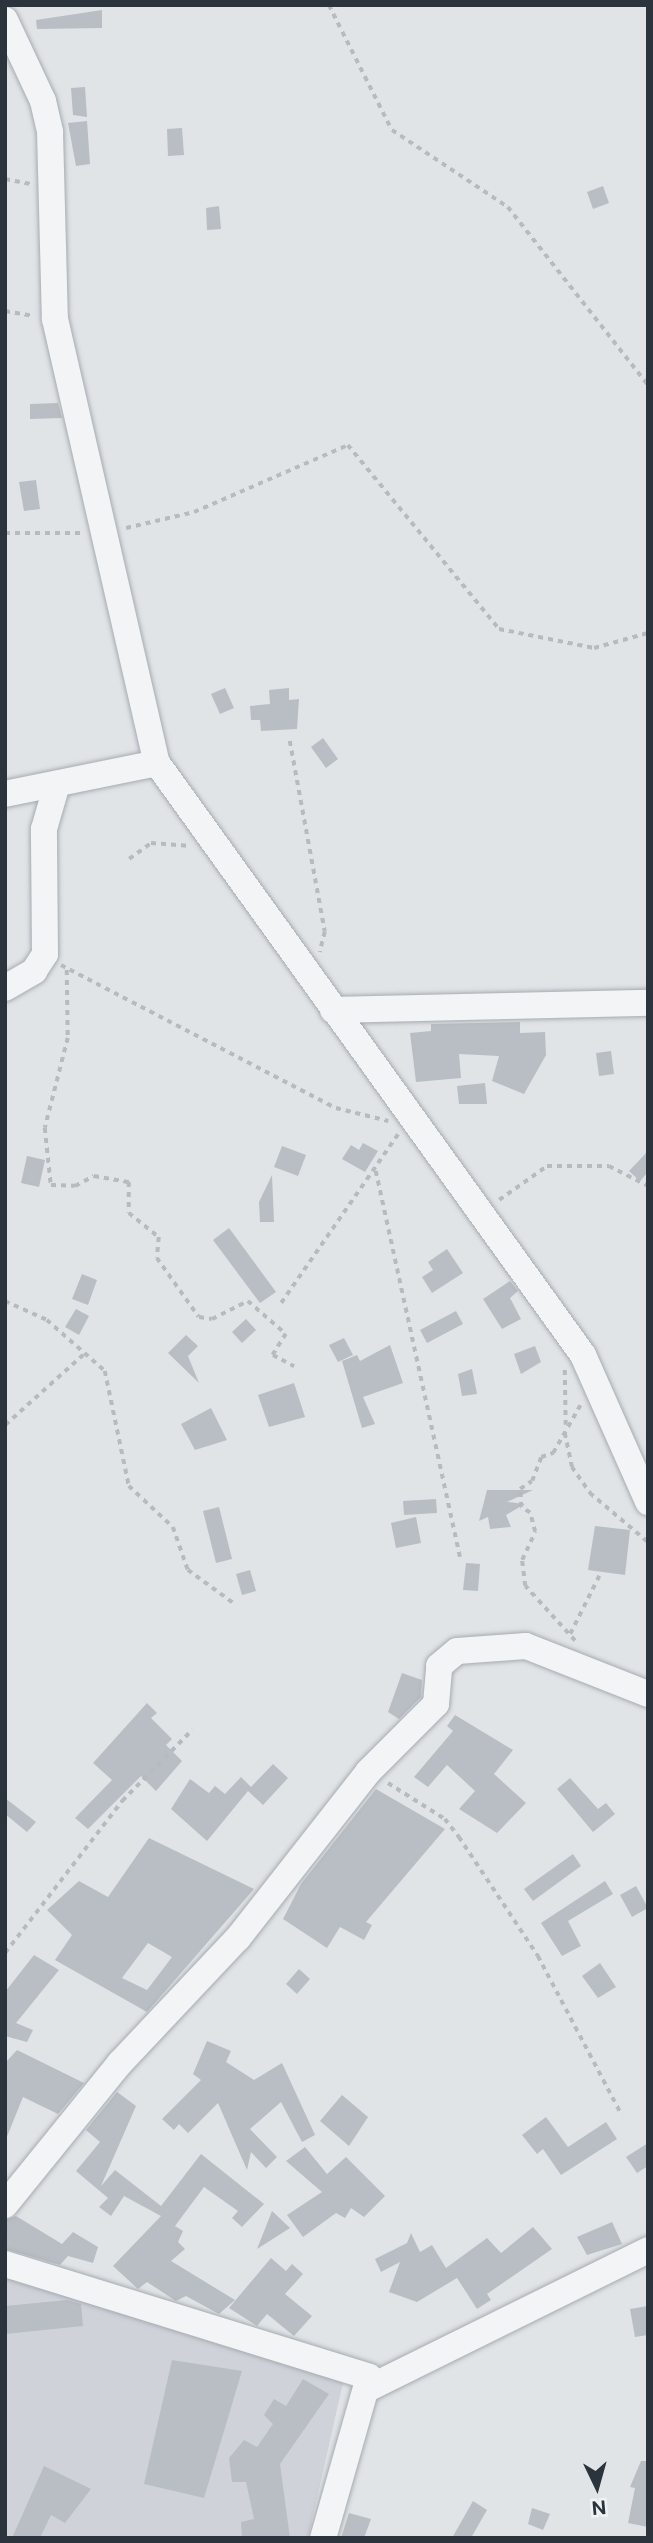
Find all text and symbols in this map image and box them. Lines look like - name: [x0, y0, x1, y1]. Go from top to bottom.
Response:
- north arrow: [562, 2452, 632, 2522]
- text: N: [590, 2496, 607, 2520]

